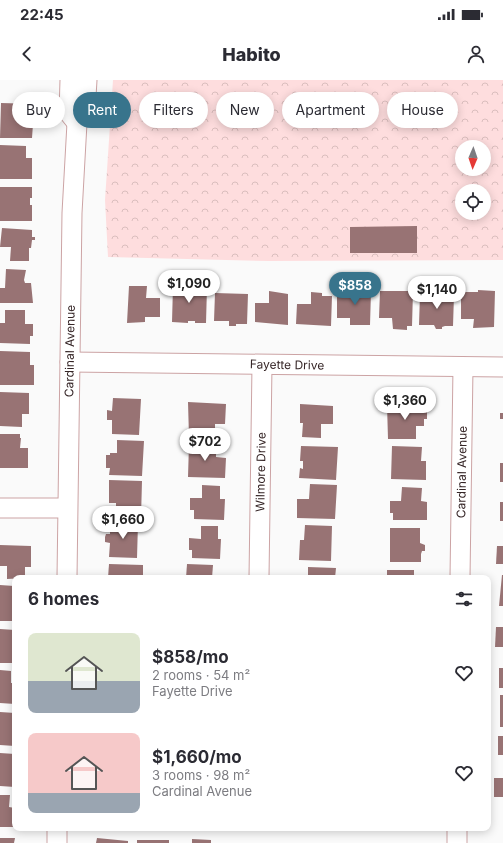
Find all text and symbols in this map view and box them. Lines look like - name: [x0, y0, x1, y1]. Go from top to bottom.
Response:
- text: 22:45: [20, 5, 64, 24]
- icon: back: [16, 43, 38, 65]
- icon: person: [465, 43, 487, 65]
- text: Habito: [222, 44, 281, 65]
- chip: Buy: [12, 92, 65, 128]
- chip: Rent: [73, 92, 131, 128]
- chip: Filters: [139, 92, 208, 128]
- chip: New: [216, 92, 274, 128]
- chip: Apartment: [282, 92, 379, 128]
- chip: House: [387, 92, 458, 128]
- north arrow: [455, 140, 491, 176]
- map controls: [455, 140, 491, 220]
- button: locate: [455, 184, 491, 220]
- pin: $1,090: [156, 270, 222, 304]
- pin: $858: [331, 272, 379, 306]
- text: $1,090: [167, 275, 211, 291]
- pin: $1,140: [404, 276, 470, 310]
- text: $858: [338, 277, 372, 293]
- text: $1,140: [417, 281, 457, 297]
- street label: Cardinal Avenue: [61, 305, 78, 397]
- street label: Fayette Drive: [250, 356, 324, 373]
- pin: $1,360: [372, 387, 438, 421]
- text: $1,360: [383, 392, 427, 408]
- street label: Cardinal Avenue: [453, 426, 470, 518]
- pin: $702: [181, 428, 229, 462]
- street label: Wilmore Drive: [252, 432, 269, 512]
- text: $702: [189, 433, 221, 449]
- pin: $1,660: [90, 506, 156, 540]
- text: $1,660: [101, 511, 145, 527]
- icon: filters: [453, 588, 475, 610]
- text: 6 homes: [28, 589, 99, 609]
- text: $858/mo: [152, 647, 229, 667]
- icon: home: [60, 649, 108, 697]
- icon: heart: [453, 662, 475, 684]
- text: 2 rooms · 54 m²: [152, 667, 250, 683]
- text: Fayette Drive: [152, 683, 233, 699]
- text: $1,660/mo: [152, 747, 242, 767]
- icon: home: [60, 749, 108, 797]
- icon: heart: [453, 762, 475, 784]
- text: 3 rooms · 98 m²: [152, 767, 250, 783]
- text: Cardinal Avenue: [152, 783, 252, 799]

